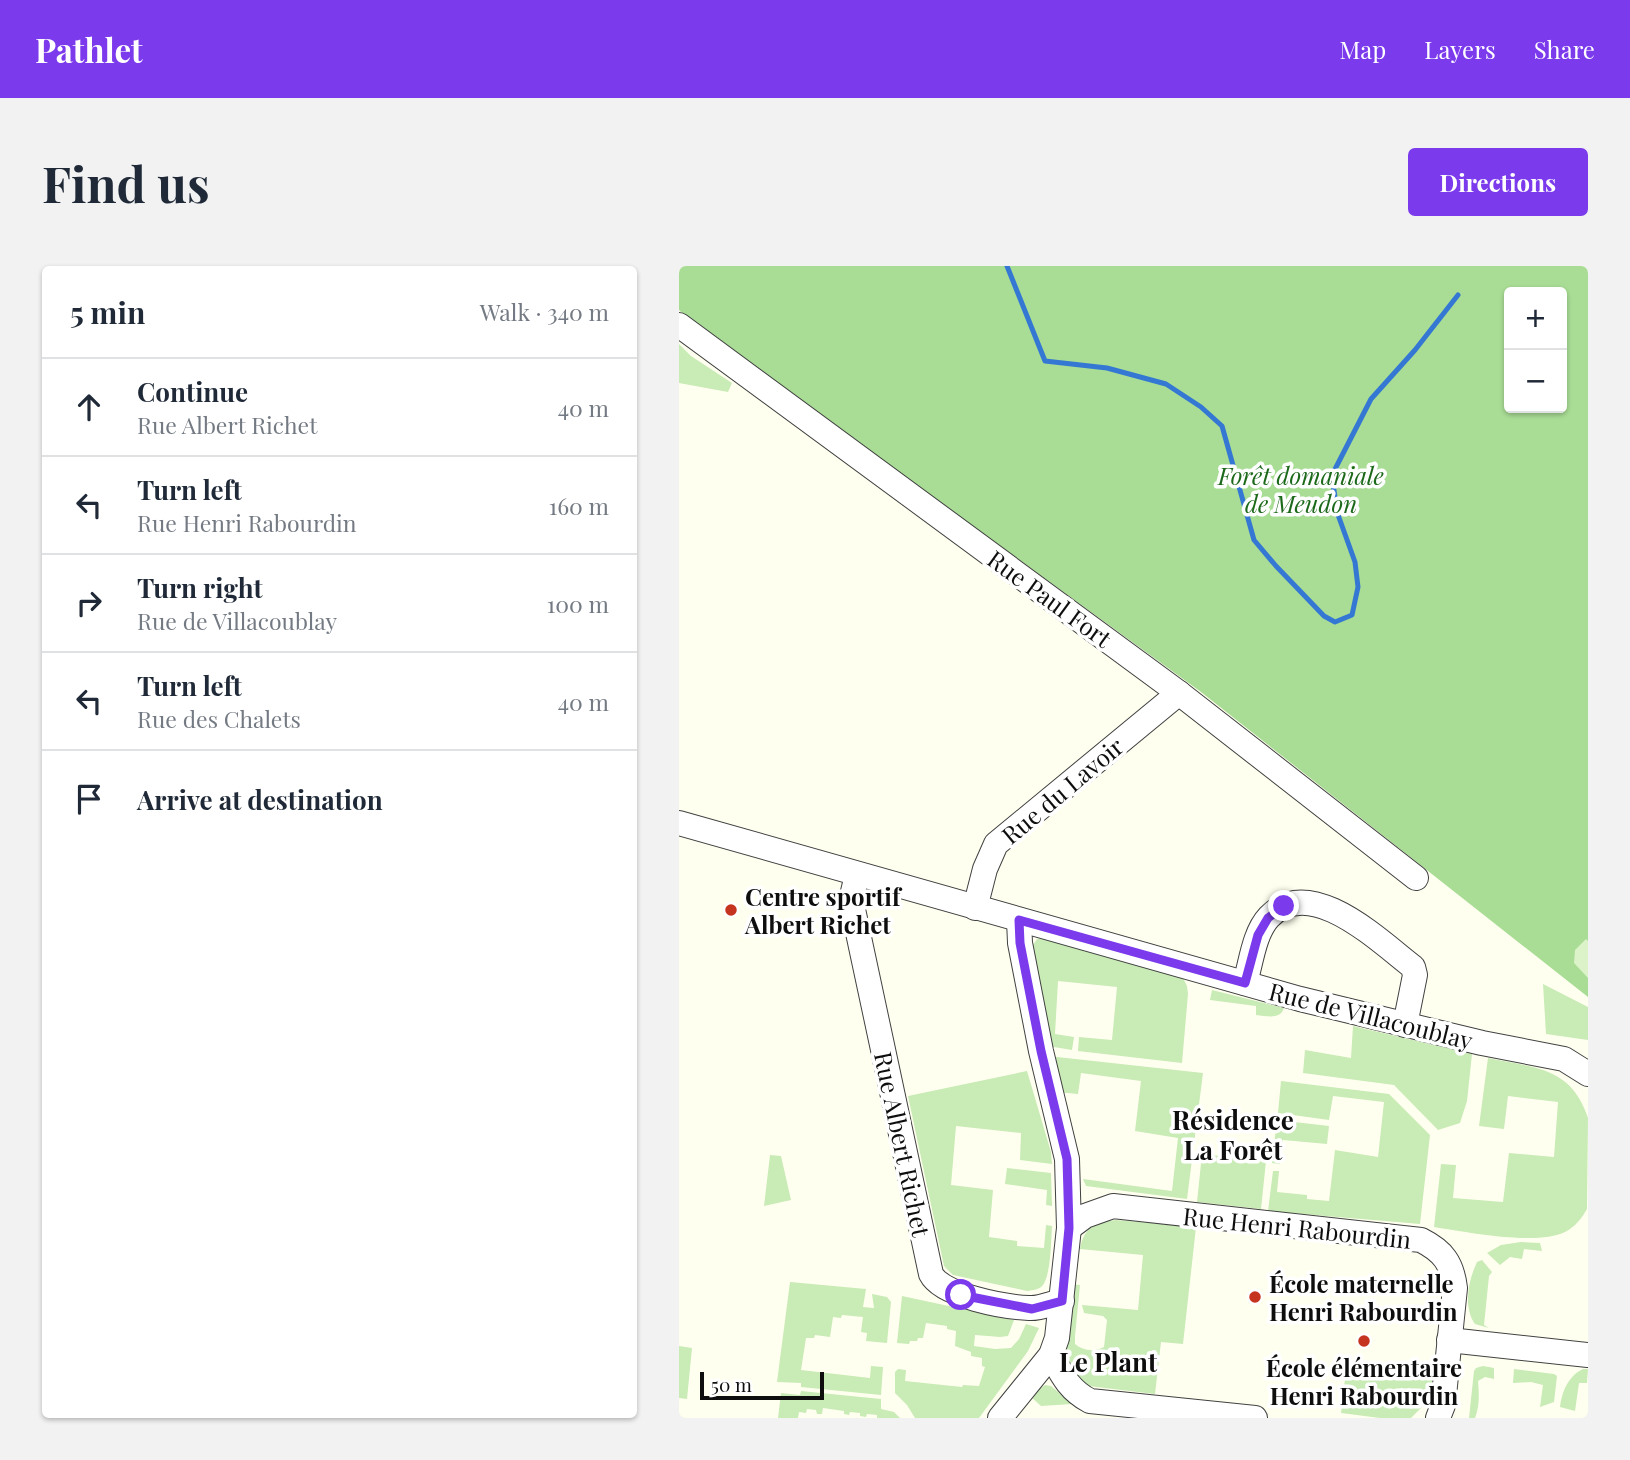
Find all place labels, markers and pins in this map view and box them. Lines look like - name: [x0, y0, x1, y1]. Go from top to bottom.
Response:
- place label: Centre sportif Albert Richet: [744, 880, 903, 940]
- marker: Centre sportif Albert Richet: [723, 902, 739, 918]
- place label: École maternelle Henri Rabourdin: [1269, 1267, 1458, 1327]
- marker: École maternelle Henri Rabourdin: [1247, 1289, 1263, 1305]
- marker: École élémentaire Henri Rabourdin: [1356, 1333, 1372, 1349]
- place label: École élémentaire Henri Rabourdin: [1266, 1351, 1462, 1411]

